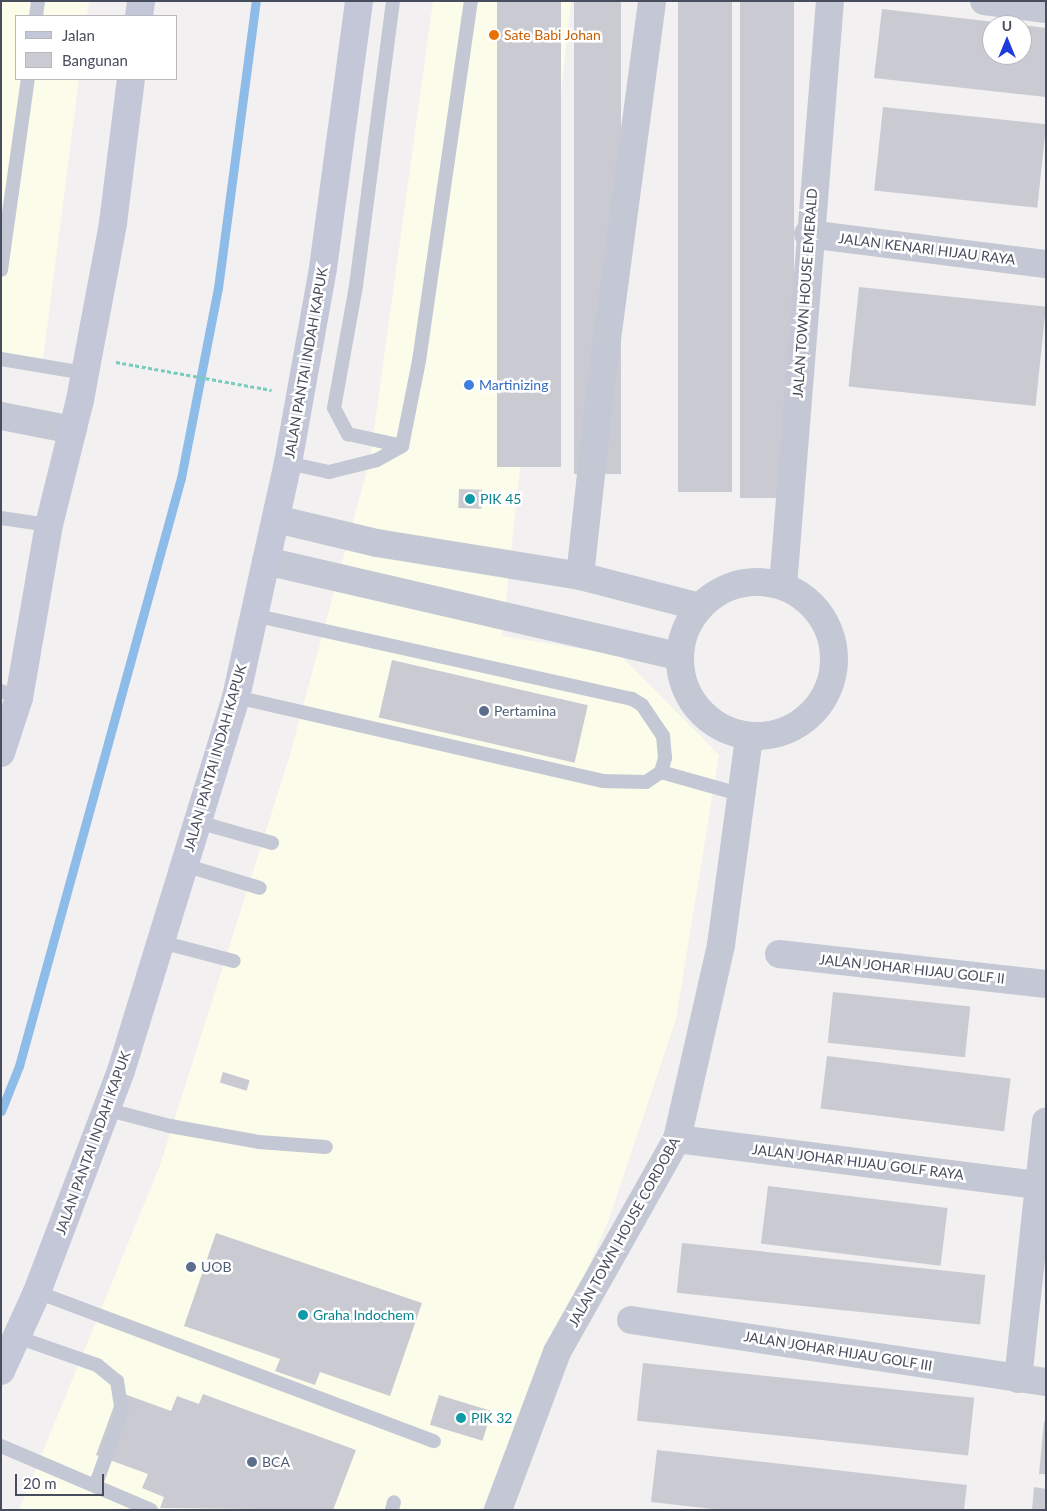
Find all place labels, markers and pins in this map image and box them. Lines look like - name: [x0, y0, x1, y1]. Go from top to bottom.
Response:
- place label: Sate Babi Johan: [504, 27, 601, 43]
- marker: Sate Babi Johan: [488, 29, 500, 41]
- place label: Martinizing: [479, 377, 548, 393]
- marker: Martinizing: [463, 379, 475, 391]
- place label: PIK 45: [480, 491, 521, 507]
- marker: PIK 45: [464, 493, 476, 505]
- place label: Pertamina: [494, 703, 556, 719]
- marker: Pertamina: [478, 705, 490, 717]
- place label: UOB: [201, 1259, 232, 1275]
- marker: UOB: [185, 1261, 197, 1273]
- place label: Graha Indochem: [313, 1307, 414, 1323]
- marker: Graha Indochem: [297, 1309, 309, 1321]
- place label: PIK 32: [471, 1410, 512, 1426]
- marker: PIK 32: [455, 1412, 467, 1424]
- place label: BCA: [262, 1454, 290, 1470]
- marker: BCA: [246, 1456, 258, 1468]

